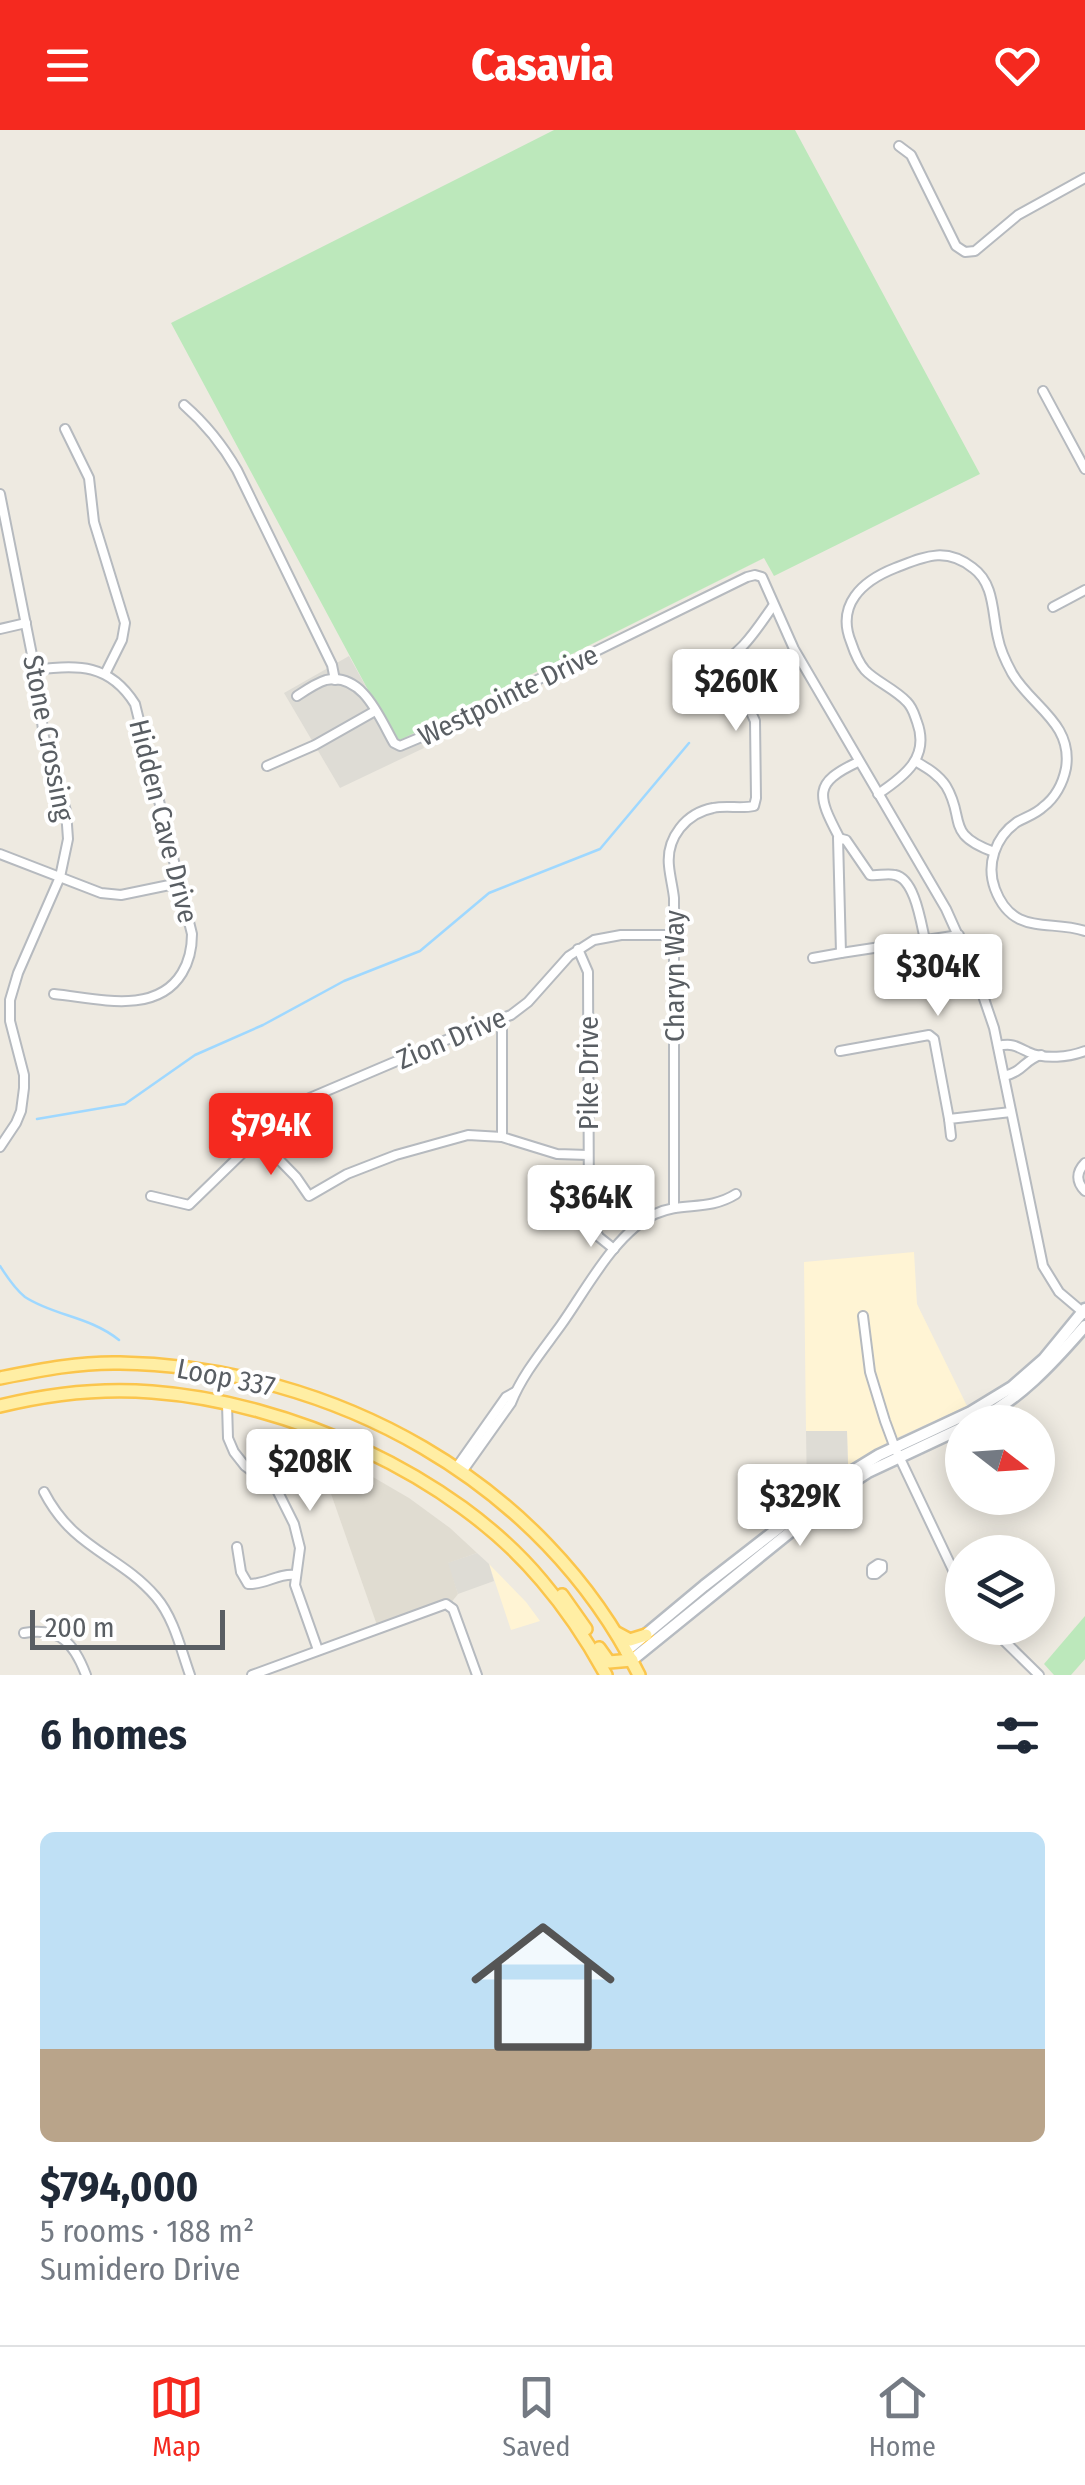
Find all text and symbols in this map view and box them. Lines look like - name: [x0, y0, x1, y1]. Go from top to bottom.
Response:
- icon: menu: [40, 38, 95, 93]
- text: Casavia: [471, 38, 614, 92]
- icon: heart: [990, 38, 1045, 93]
- street label: Westpointe Drive: [413, 638, 603, 753]
- pin: $260K: [666, 649, 806, 734]
- street label: Stone Crossing: [16, 652, 81, 825]
- text: $260K: [694, 662, 778, 700]
- street label: Hidden Cave Drive: [122, 716, 205, 926]
- street label: Charyn Way: [658, 910, 691, 1042]
- pin: $304K: [868, 934, 1008, 1019]
- text: $304K: [896, 947, 980, 985]
- street label: Zion Drive: [392, 1001, 511, 1076]
- street label: Pike Drive: [572, 1016, 605, 1130]
- pin: $794K: [201, 1093, 341, 1178]
- text: $794K: [231, 1106, 311, 1144]
- pin: $364K: [521, 1165, 661, 1250]
- text: $364K: [550, 1178, 632, 1216]
- street label: Loop 337: [174, 1352, 278, 1403]
- north arrow: [945, 1405, 1055, 1515]
- map controls: [945, 1405, 1055, 1645]
- pin: $208K: [240, 1429, 380, 1514]
- text: $208K: [268, 1442, 352, 1480]
- pin: $329K: [730, 1464, 870, 1549]
- text: $329K: [760, 1477, 840, 1515]
- button: layers: [945, 1535, 1055, 1645]
- scale bar: [30, 1605, 225, 1650]
- text: 200 m: [45, 1611, 115, 1644]
- icon: filters: [990, 1708, 1045, 1763]
- text: 6 homes: [40, 1710, 187, 1760]
- icon: home: [453, 1897, 633, 2077]
- text: $794,000: [40, 2162, 199, 2212]
- text: 5 rooms · 188 m²: [40, 2212, 254, 2250]
- text: Sumidero Drive: [40, 2250, 241, 2288]
- tab: Map: [149, 2370, 204, 2463]
- tab: Saved: [502, 2370, 571, 2463]
- tab: Home: [869, 2370, 936, 2463]

